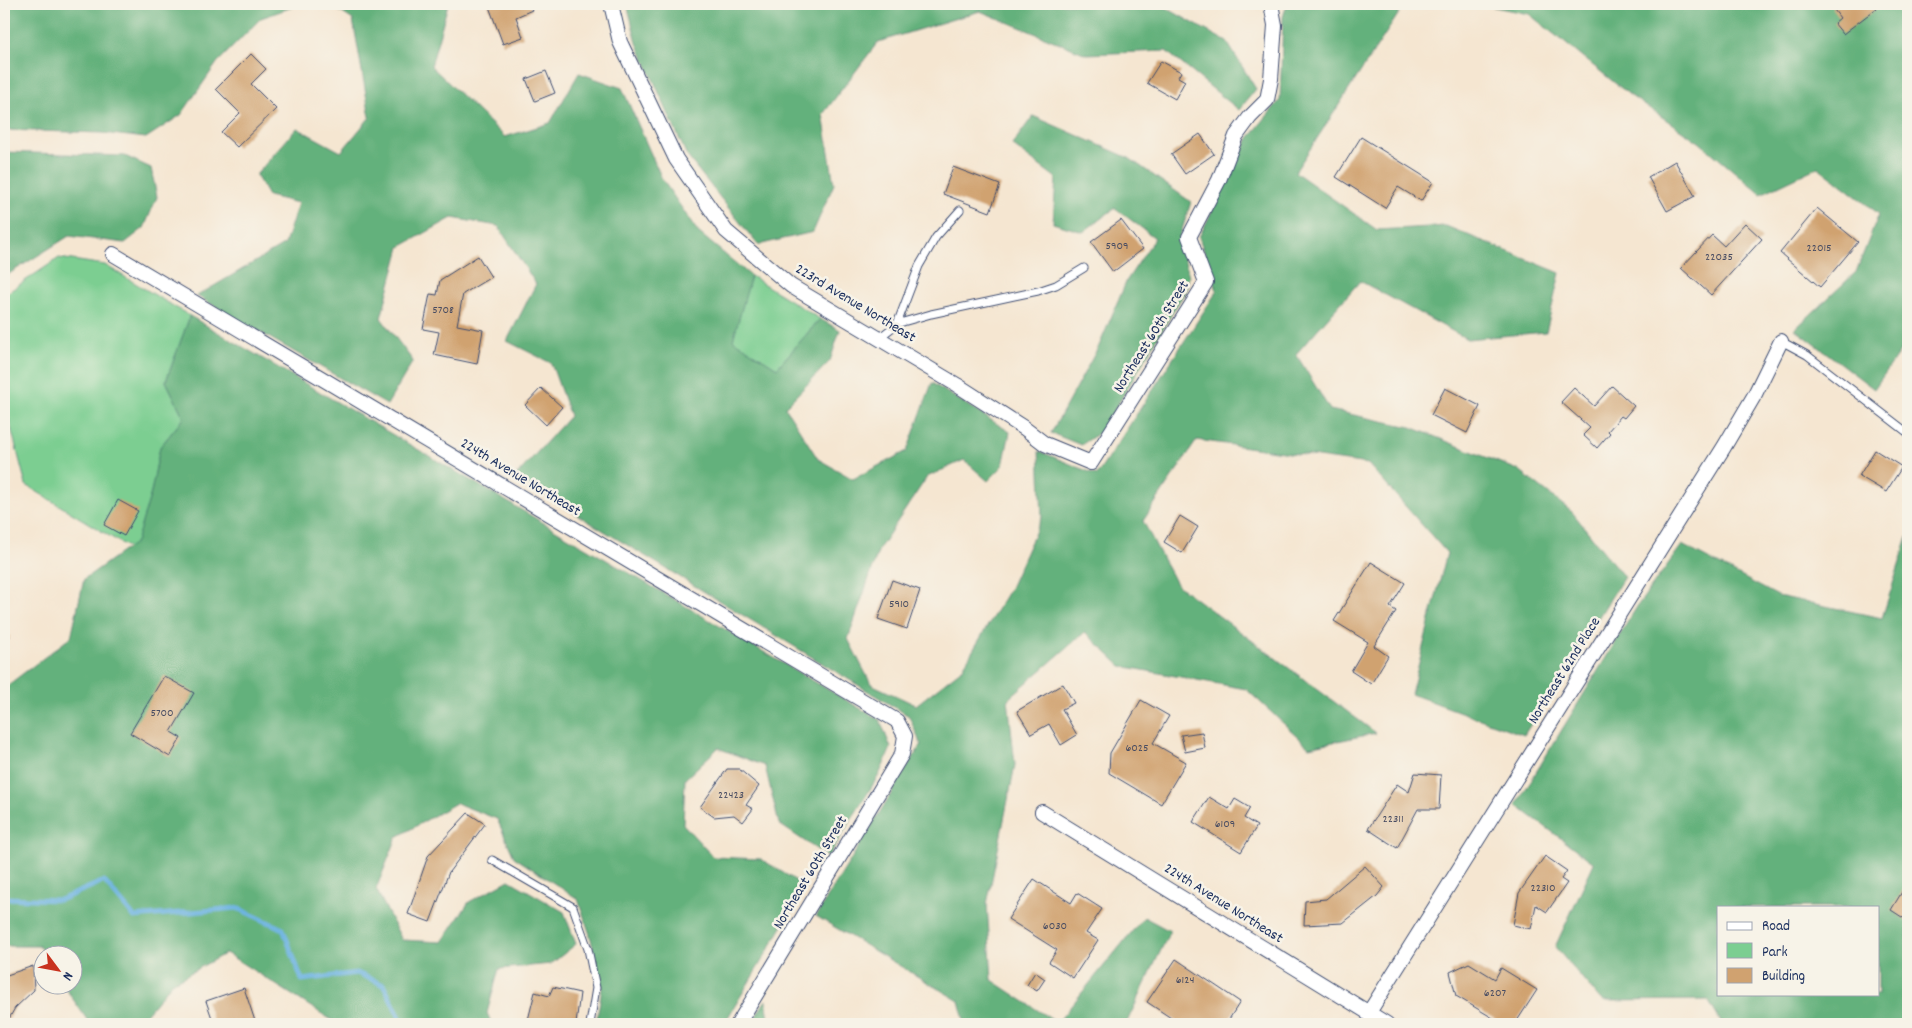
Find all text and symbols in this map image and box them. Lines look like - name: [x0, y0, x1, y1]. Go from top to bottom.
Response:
- house number: 5909: [1105, 238, 1129, 255]
- house number: 22015: [1806, 240, 1832, 257]
- house number: 22035: [1705, 249, 1733, 266]
- street label: 223rd Avenue Northeast: [790, 259, 920, 349]
- street label: Northeast 60th Street: [1109, 276, 1196, 397]
- house number: 5708: [432, 302, 454, 319]
- street label: 224th Avenue Northeast: [456, 433, 585, 523]
- house number: 5910: [889, 596, 909, 613]
- street label: Northeast 62nd Place: [1523, 613, 1607, 729]
- house number: 5700: [150, 705, 174, 722]
- house number: 6025: [1125, 740, 1149, 757]
- house number: 22423: [718, 787, 744, 804]
- house number: 22311: [1382, 811, 1404, 828]
- street label: Northeast 60th Street: [768, 812, 854, 934]
- house number: 6109: [1215, 816, 1235, 833]
- street label: 224th Avenue Northeast: [1159, 858, 1287, 950]
- house number: 22310: [1531, 880, 1555, 897]
- legend: [1717, 906, 1880, 996]
- text: Road: [1762, 916, 1790, 938]
- house number: 6030: [1043, 918, 1067, 935]
- text: Park: [1762, 942, 1788, 964]
- north arrow: [32, 946, 82, 996]
- text: Building: [1762, 966, 1805, 988]
- text: N: [57, 968, 78, 984]
- house number: 6124: [1176, 972, 1194, 989]
- house number: 6207: [1484, 985, 1507, 1002]

